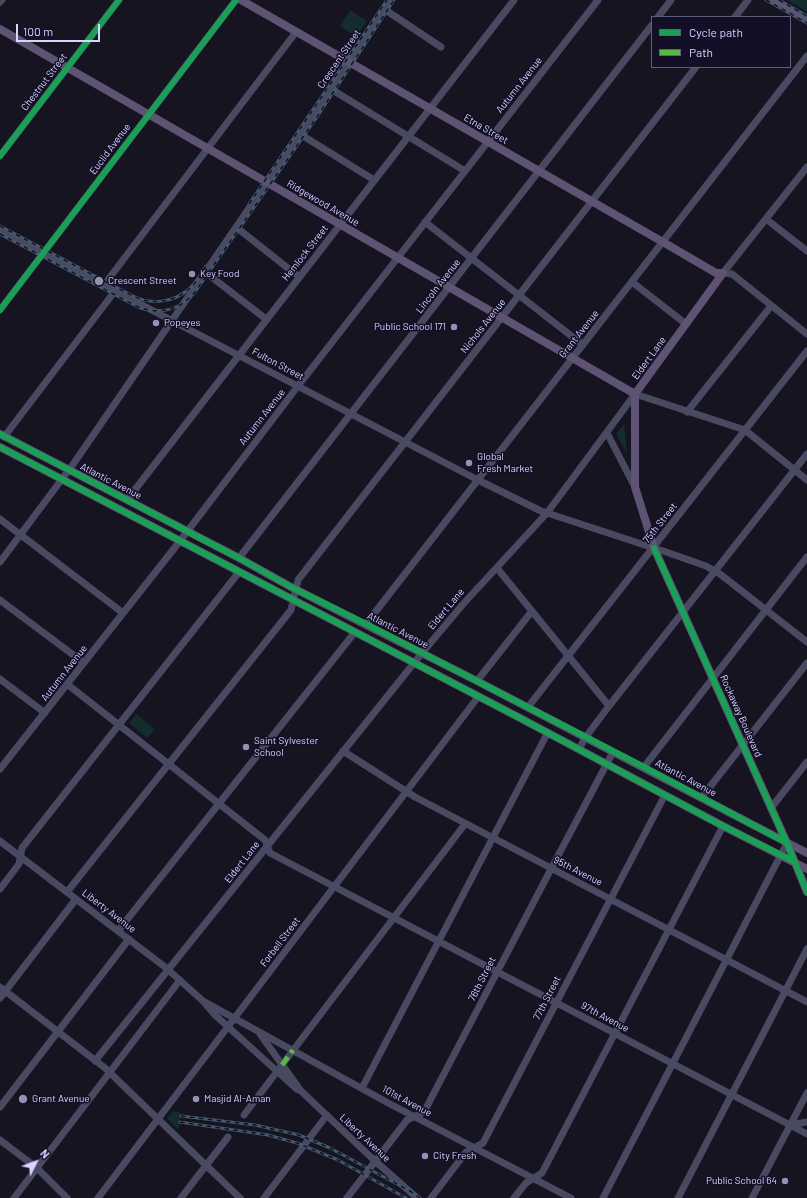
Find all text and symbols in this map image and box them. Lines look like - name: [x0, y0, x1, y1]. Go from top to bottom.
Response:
- scale bar: [18, 16, 102, 42]
- legend: [651, 16, 791, 68]
- text: 100 m: [23, 24, 53, 38]
- text: Cycle path: [689, 25, 743, 39]
- street label: Crescent Street: [315, 27, 363, 91]
- text: Path: [689, 45, 713, 59]
- street label: Chestnut Street: [19, 51, 69, 113]
- street label: Autumn Avenue: [493, 55, 545, 115]
- street label: Etna Street: [462, 111, 510, 147]
- street label: Euclid Avenue: [87, 121, 133, 177]
- street label: Ridgewood Avenue: [285, 177, 361, 229]
- street label: Hemlock Street: [280, 223, 330, 283]
- street label: Lincoln Avenue: [413, 256, 463, 316]
- place label: Key Food: [200, 268, 239, 280]
- marker: Key Food: [187, 269, 197, 279]
- marker: Crescent Street: [93, 275, 105, 287]
- place label: Crescent Street: [108, 275, 177, 287]
- street label: Nichols Avenue: [458, 296, 508, 356]
- street label: Grant Avenue: [557, 308, 601, 360]
- place label: Popeyes: [164, 317, 200, 329]
- marker: Popeyes: [151, 318, 161, 328]
- place label: Public School 171: [374, 321, 446, 333]
- marker: Public School 171: [449, 322, 459, 332]
- street label: Eldert Lane: [629, 334, 669, 382]
- street label: Fulton Street: [250, 345, 306, 383]
- street label: Autumn Avenue: [236, 387, 288, 447]
- place label: Global Fresh Market: [477, 451, 533, 474]
- marker: Global Fresh Market: [464, 458, 474, 468]
- street label: Atlantic Avenue: [78, 460, 144, 502]
- street label: 75th Street: [640, 500, 680, 546]
- street label: Eldert Lane: [425, 586, 467, 632]
- street label: Atlantic Avenue: [365, 609, 431, 651]
- street label: Autumn Avenue: [38, 643, 90, 703]
- street label: Rockaway Boulevard: [717, 673, 765, 759]
- place label: Saint Sylvester School: [254, 735, 318, 758]
- marker: Saint Sylvester School: [241, 742, 251, 752]
- street label: Atlantic Avenue: [653, 757, 719, 799]
- street label: Eldert Lane: [222, 839, 262, 885]
- street label: 95th Avenue: [552, 854, 604, 888]
- street label: Liberty Avenue: [80, 887, 138, 935]
- street label: Forbell Street: [257, 915, 303, 969]
- street label: 76th Street: [466, 955, 498, 1003]
- street label: 77th Street: [531, 974, 563, 1022]
- street label: 97th Avenue: [579, 999, 631, 1035]
- street label: 101st Avenue: [380, 1083, 434, 1119]
- marker: Grant Avenue: [17, 1093, 29, 1105]
- place label: Grant Avenue: [32, 1093, 90, 1105]
- place label: Masjid Al-Aman: [204, 1093, 271, 1105]
- marker: Masjid Al-Aman: [191, 1094, 201, 1104]
- street label: Liberty Avenue: [337, 1112, 393, 1164]
- north arrow: [16, 1142, 56, 1182]
- text: N: [38, 1147, 53, 1161]
- place label: City Fresh: [433, 1150, 476, 1162]
- marker: City Fresh: [420, 1151, 430, 1161]
- place label: Public School 64: [706, 1175, 777, 1187]
- marker: Public School 64: [780, 1176, 790, 1186]

